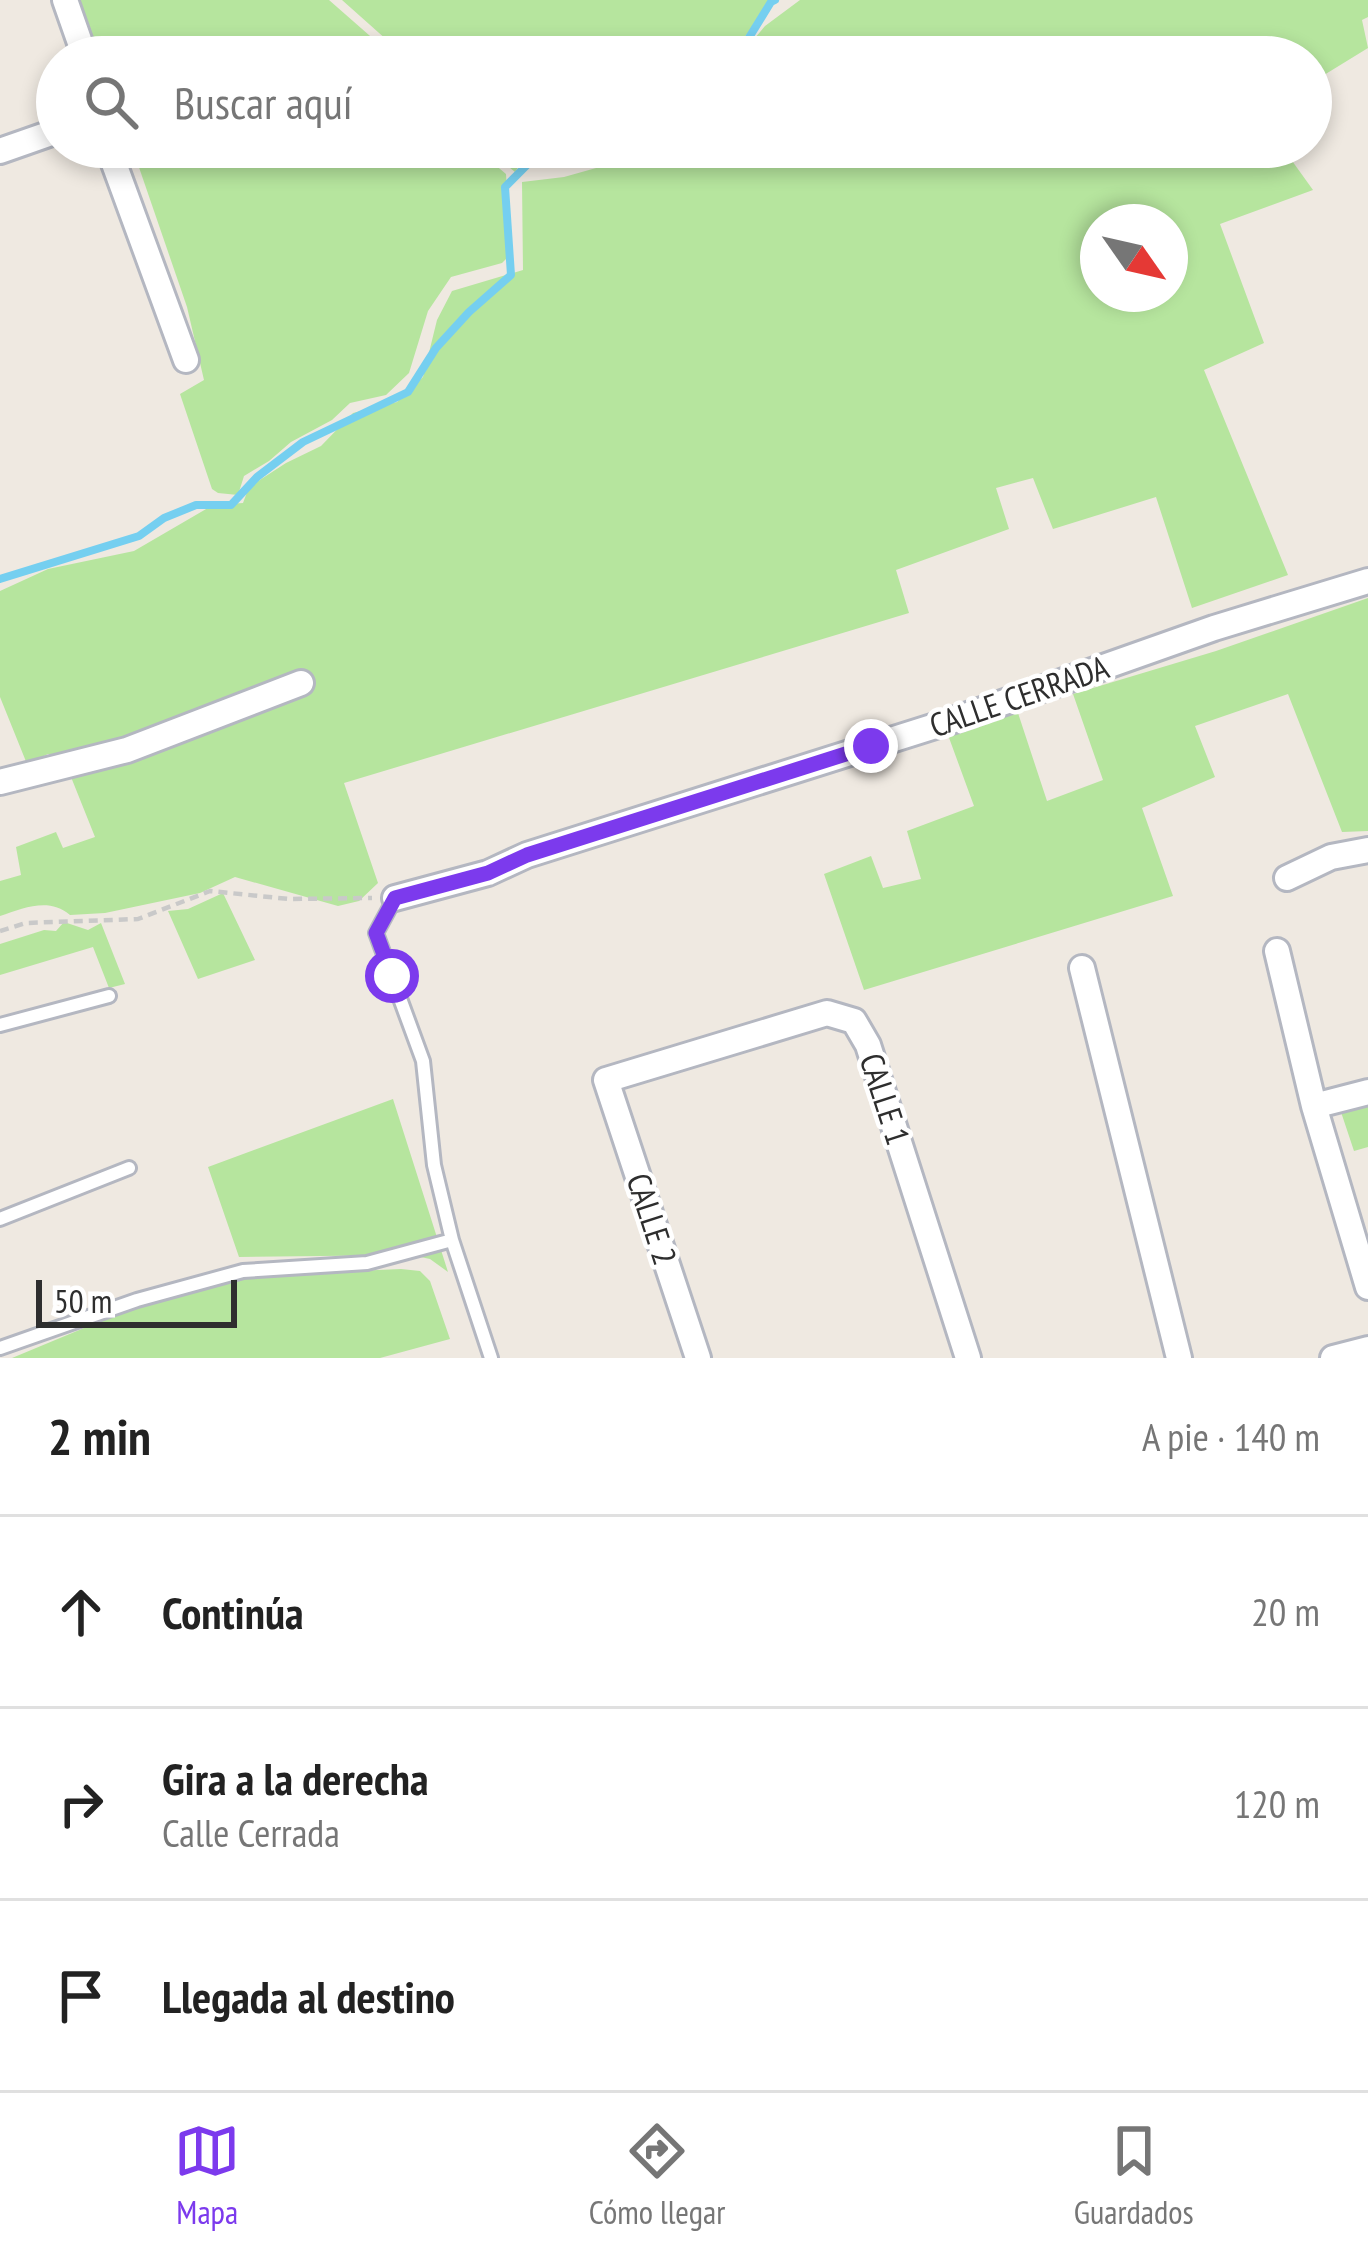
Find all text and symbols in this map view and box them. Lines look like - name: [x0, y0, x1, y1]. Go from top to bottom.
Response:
- search box: [36, 36, 1332, 168]
- icon: search: [78, 69, 144, 135]
- text: Buscar aquí: [174, 73, 353, 131]
- north arrow: [1080, 204, 1188, 312]
- street label: CALLE CERRADA: [924, 645, 1114, 746]
- route end: [844, 719, 898, 773]
- route start: [365, 949, 419, 1003]
- street label: CALLE 1: [851, 1048, 920, 1150]
- street label: CALLE 2: [618, 1168, 687, 1270]
- scale bar: [36, 1274, 237, 1327]
- text: 50 m: [54, 1279, 112, 1322]
- text: 2 min: [48, 1403, 151, 1469]
- text: A pie · 140 m: [1142, 1411, 1320, 1462]
- icon: ahead: [48, 1579, 114, 1645]
- text: Continúa: [162, 1583, 304, 1641]
- text: 20 m: [1251, 1586, 1320, 1637]
- text: Gira a la derecha: [162, 1749, 429, 1807]
- icon: right: [48, 1771, 114, 1837]
- text: 120 m: [1234, 1778, 1320, 1829]
- text: Calle Cerrada: [162, 1807, 340, 1858]
- icon: arrive: [48, 1963, 114, 2029]
- text: Llegada al destino: [162, 1967, 455, 2025]
- tab: Mapa: [174, 2118, 240, 2233]
- tab: Cómo llegar: [589, 2118, 725, 2233]
- tab: Guardados: [1074, 2118, 1194, 2233]

